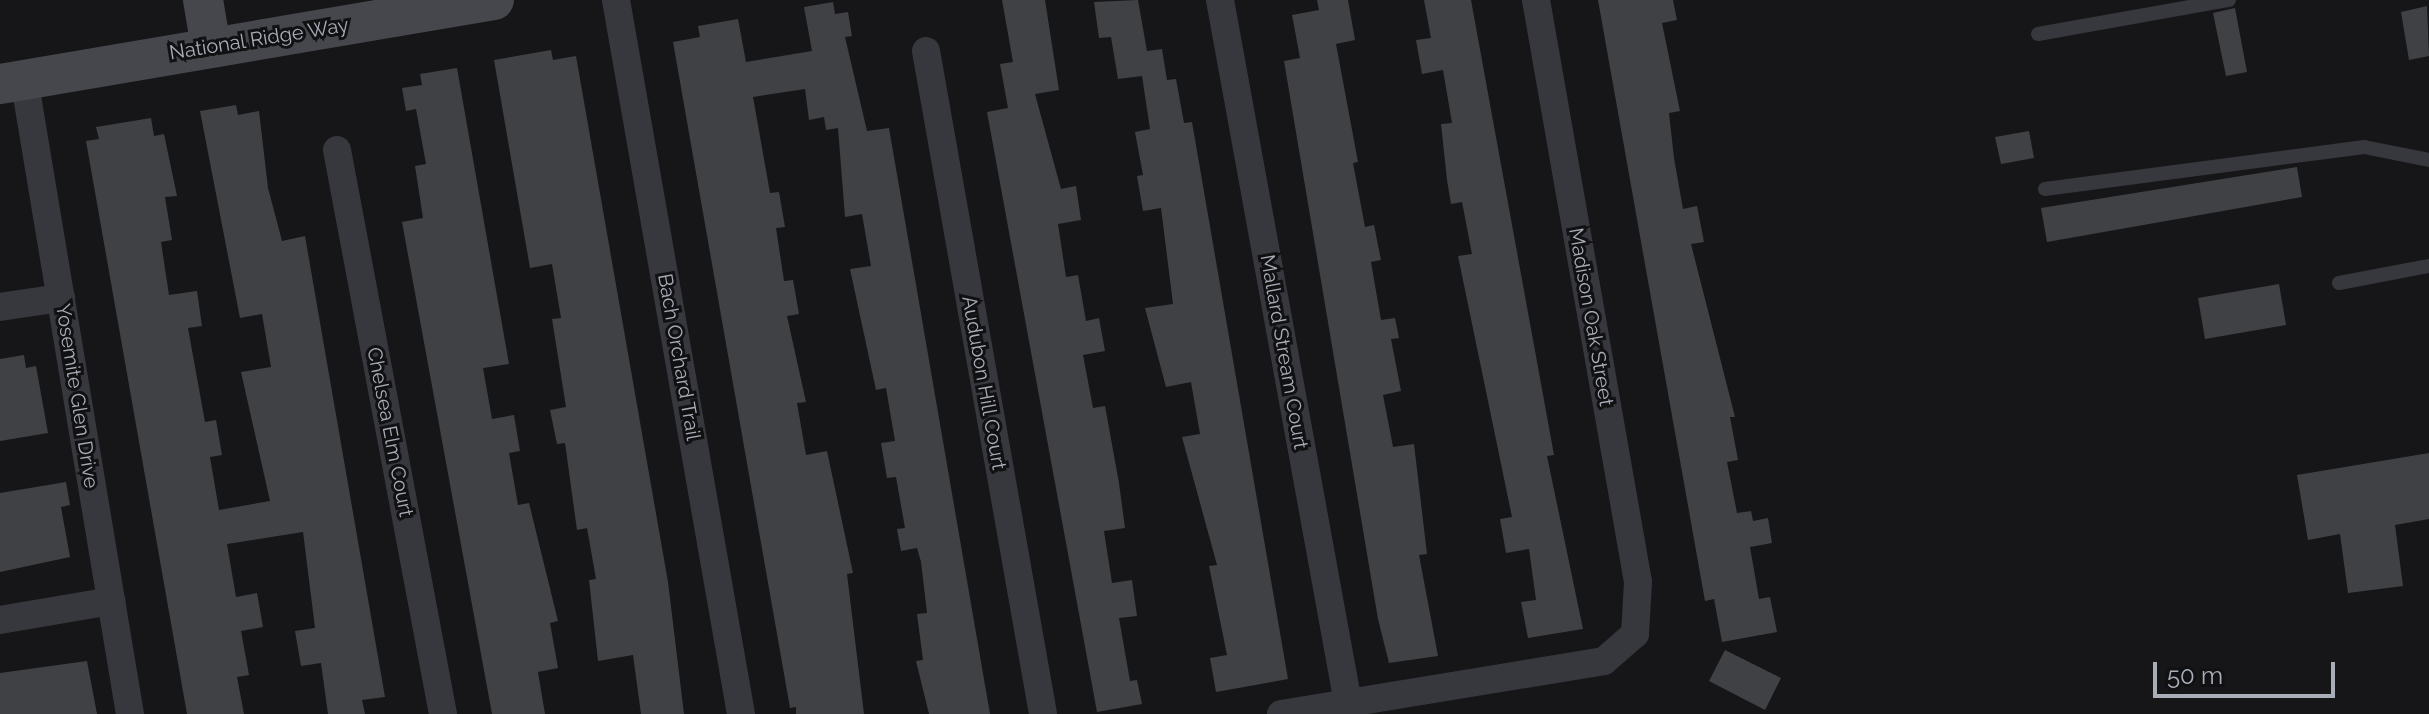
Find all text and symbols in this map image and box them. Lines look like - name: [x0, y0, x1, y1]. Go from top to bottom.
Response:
- street label: National Ridge Way: [167, 13, 351, 65]
- street label: Madison Oak Street: [1564, 226, 1618, 408]
- street label: Mallard Stream Court: [1255, 253, 1313, 451]
- street label: Bach Orchard Trail: [652, 271, 706, 443]
- street label: Audubon Hill Court: [957, 294, 1011, 472]
- street label: Yosemite Glen Drive: [51, 302, 103, 490]
- street label: Chelsea Elm Court: [362, 345, 418, 519]
- scale bar: [2157, 646, 2339, 696]
- text: 50 m: [2167, 661, 2223, 690]

